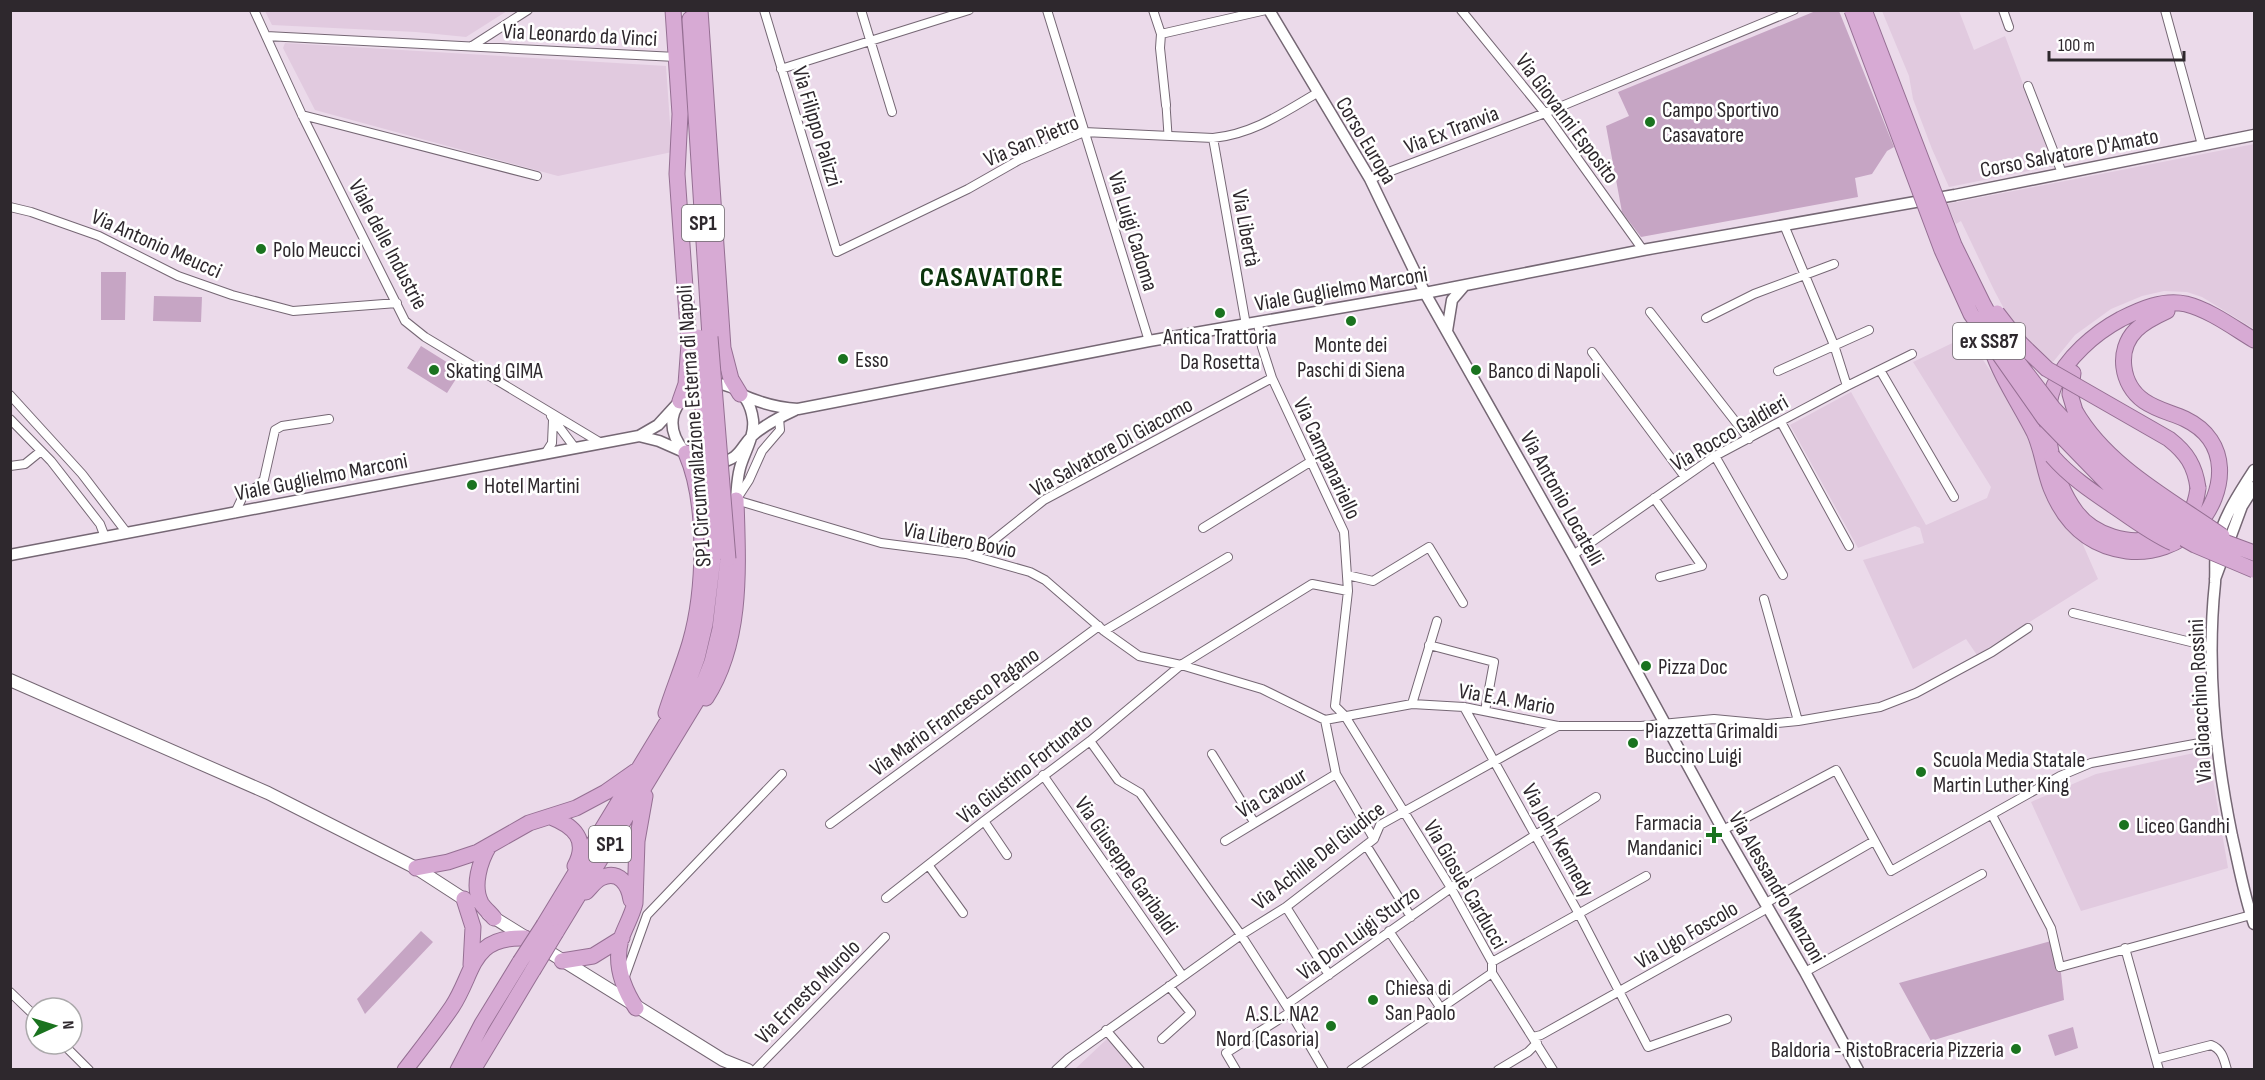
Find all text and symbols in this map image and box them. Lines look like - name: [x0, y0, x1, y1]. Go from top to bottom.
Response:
- street label: Via Leonardo da Vinci: [502, 18, 658, 53]
- scale bar: [2049, 24, 2184, 62]
- text: 100 m: [2058, 35, 2095, 56]
- street label: Via Giovanni Esposito: [1509, 48, 1625, 189]
- street label: Via Filippo Palizzi: [785, 63, 848, 190]
- street label: Corso Europa: [1329, 92, 1402, 189]
- place label: Campo Sportivo Casavatore: [1662, 97, 1779, 149]
- street label: Via Ex Tranvia: [1401, 100, 1503, 161]
- street label: Via San Pietro: [980, 109, 1083, 173]
- marker: Campo Sportivo Casavatore: [1643, 115, 1657, 129]
- street label: Corso Salvatore D'Amato: [1978, 123, 2161, 184]
- street label: Via Luigi Cadoma: [1102, 168, 1164, 294]
- street label: Viale delle Industrie: [342, 175, 433, 314]
- street label: Via Libertà: [1225, 188, 1266, 269]
- street label: Via Antonio Meucci: [87, 204, 226, 285]
- road number: SP1: [682, 205, 724, 241]
- place label: Polo Meucci: [273, 237, 361, 264]
- marker: Polo Meucci: [254, 242, 268, 256]
- district label: CASAVATORE: [920, 261, 1064, 294]
- street label: Viale Guglielmo Marconi: [1253, 261, 1430, 318]
- street label: SP1 Circumvallazione Esterna di Napoli: [671, 284, 718, 568]
- marker: Antica Trattoria Da Rosetta: [1213, 306, 1227, 320]
- marker: Monte dei Paschi di Siena: [1344, 314, 1358, 328]
- road number: ex SS87: [1953, 323, 2025, 359]
- place label: Antica Trattoria Da Rosetta: [1162, 324, 1277, 376]
- place label: Monte dei Paschi di Siena: [1297, 332, 1405, 384]
- place label: Esso: [855, 347, 889, 374]
- marker: Esso: [836, 352, 850, 366]
- place label: Skating GIMA: [446, 358, 543, 385]
- place label: Banco di Napoli: [1488, 358, 1600, 385]
- marker: Skating GIMA: [427, 363, 441, 377]
- marker: Banco di Napoli: [1469, 363, 1483, 377]
- street label: Via Rocco Galdieri: [1666, 389, 1793, 478]
- street label: Via Salvatore Di Giacomo: [1026, 391, 1198, 503]
- street label: Via Campanariello: [1287, 394, 1367, 524]
- street label: Via Antonio Locatelli: [1514, 427, 1610, 571]
- street label: Viale Guglielmo Marconi: [233, 448, 410, 507]
- place label: Hotel Martini: [484, 473, 580, 500]
- marker: Hotel Martini: [465, 478, 479, 492]
- street label: Via Libero Bovio: [901, 516, 1019, 565]
- street label: Via Gioacchino Rossini: [2183, 618, 2218, 783]
- street label: Via Mario Francesco Pagano: [865, 642, 1045, 783]
- place label: Pizza Doc: [1658, 654, 1728, 681]
- marker: Pizza Doc: [1639, 659, 1653, 673]
- street label: Via E.A. Mario: [1456, 678, 1557, 721]
- street label: Via Giustino Fortunato: [952, 708, 1098, 830]
- place label: Piazzetta Grimaldi Buccino Luigi: [1645, 718, 1778, 770]
- marker: Piazzetta Grimaldi Buccino Luigi: [1626, 736, 1640, 750]
- place label: Scuola Media Statale Martin Luther King: [1933, 747, 2085, 799]
- street label: Via Cavour: [1232, 762, 1312, 825]
- marker: Scuola Media Statale Martin Luther King: [1914, 765, 1928, 779]
- street label: Via John Kennedy: [1515, 779, 1600, 903]
- street label: Via Giuseppe Garibaldi: [1068, 792, 1183, 940]
- street label: Via Achille Del Giudice: [1247, 796, 1391, 916]
- street label: Via Alessandro Manzoni: [1722, 807, 1831, 969]
- place label: Farmacia Mandanici: [1627, 810, 1702, 862]
- place label: Liceo Gandhi: [2136, 813, 2230, 840]
- street label: Via Giosuè Carducci: [1417, 815, 1512, 954]
- marker: Liceo Gandhi: [2117, 818, 2131, 832]
- road number: SP1: [589, 826, 631, 862]
- marker: Farmacia Mandanici: [1707, 828, 1721, 842]
- street label: Via Don Luigi Sturzo: [1292, 880, 1425, 987]
- street label: Via Ugo Foscolo: [1631, 895, 1743, 976]
- street label: Via Ernesto Murolo: [750, 934, 866, 1050]
- place label: Chiesa di San Paolo: [1385, 975, 1456, 1027]
- marker: Chiesa di San Paolo: [1366, 993, 1380, 1007]
- north arrow: [24, 996, 84, 1056]
- place label: A.S.L. NA2 Nord (Casoria): [1216, 1001, 1319, 1053]
- marker: A.S.L. NA2 Nord (Casoria): [1324, 1019, 1338, 1033]
- text: N: [58, 1020, 77, 1030]
- place label: Baldoria - RistoBraceria Pizzeria: [1771, 1037, 2004, 1064]
- marker: Baldoria - RistoBraceria Pizzeria: [2009, 1042, 2023, 1056]

